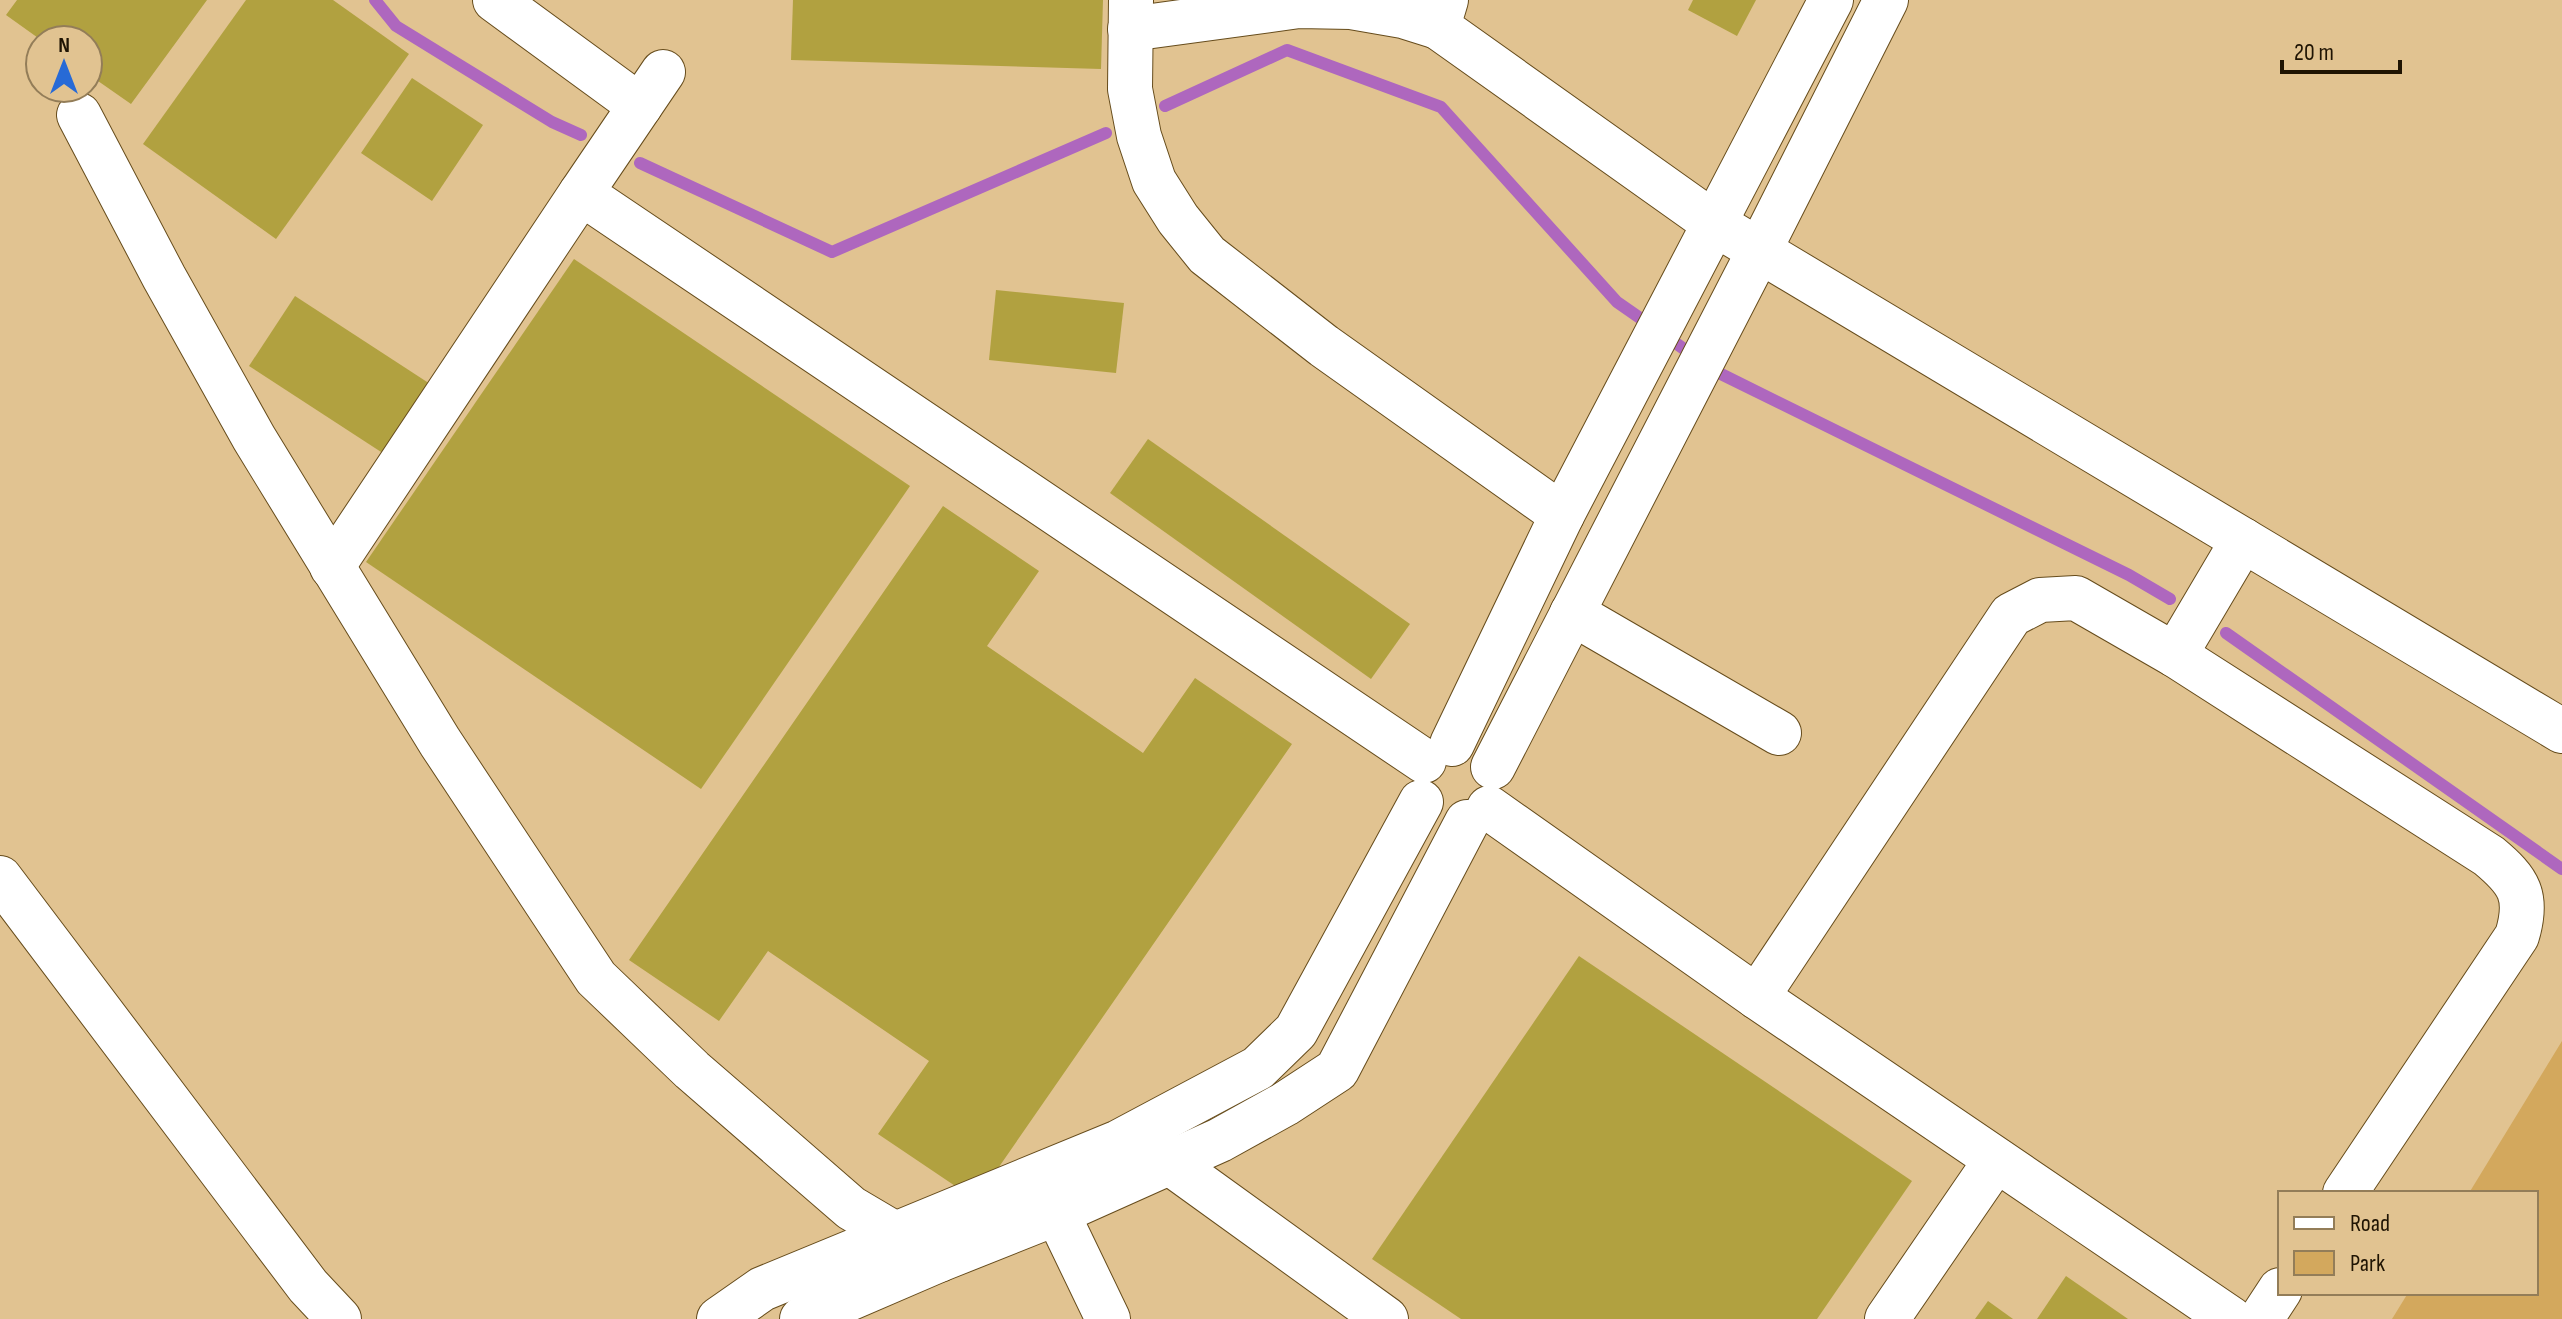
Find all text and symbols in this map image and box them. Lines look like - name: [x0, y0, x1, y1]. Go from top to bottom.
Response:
- north arrow: [24, 24, 104, 104]
- scale bar: [2282, 24, 2400, 74]
- text: N: [58, 32, 70, 59]
- text: 20 m: [2294, 38, 2334, 67]
- legend: [2278, 1191, 2538, 1295]
- text: Road: [2350, 1209, 2390, 1238]
- text: Park: [2350, 1249, 2385, 1278]

